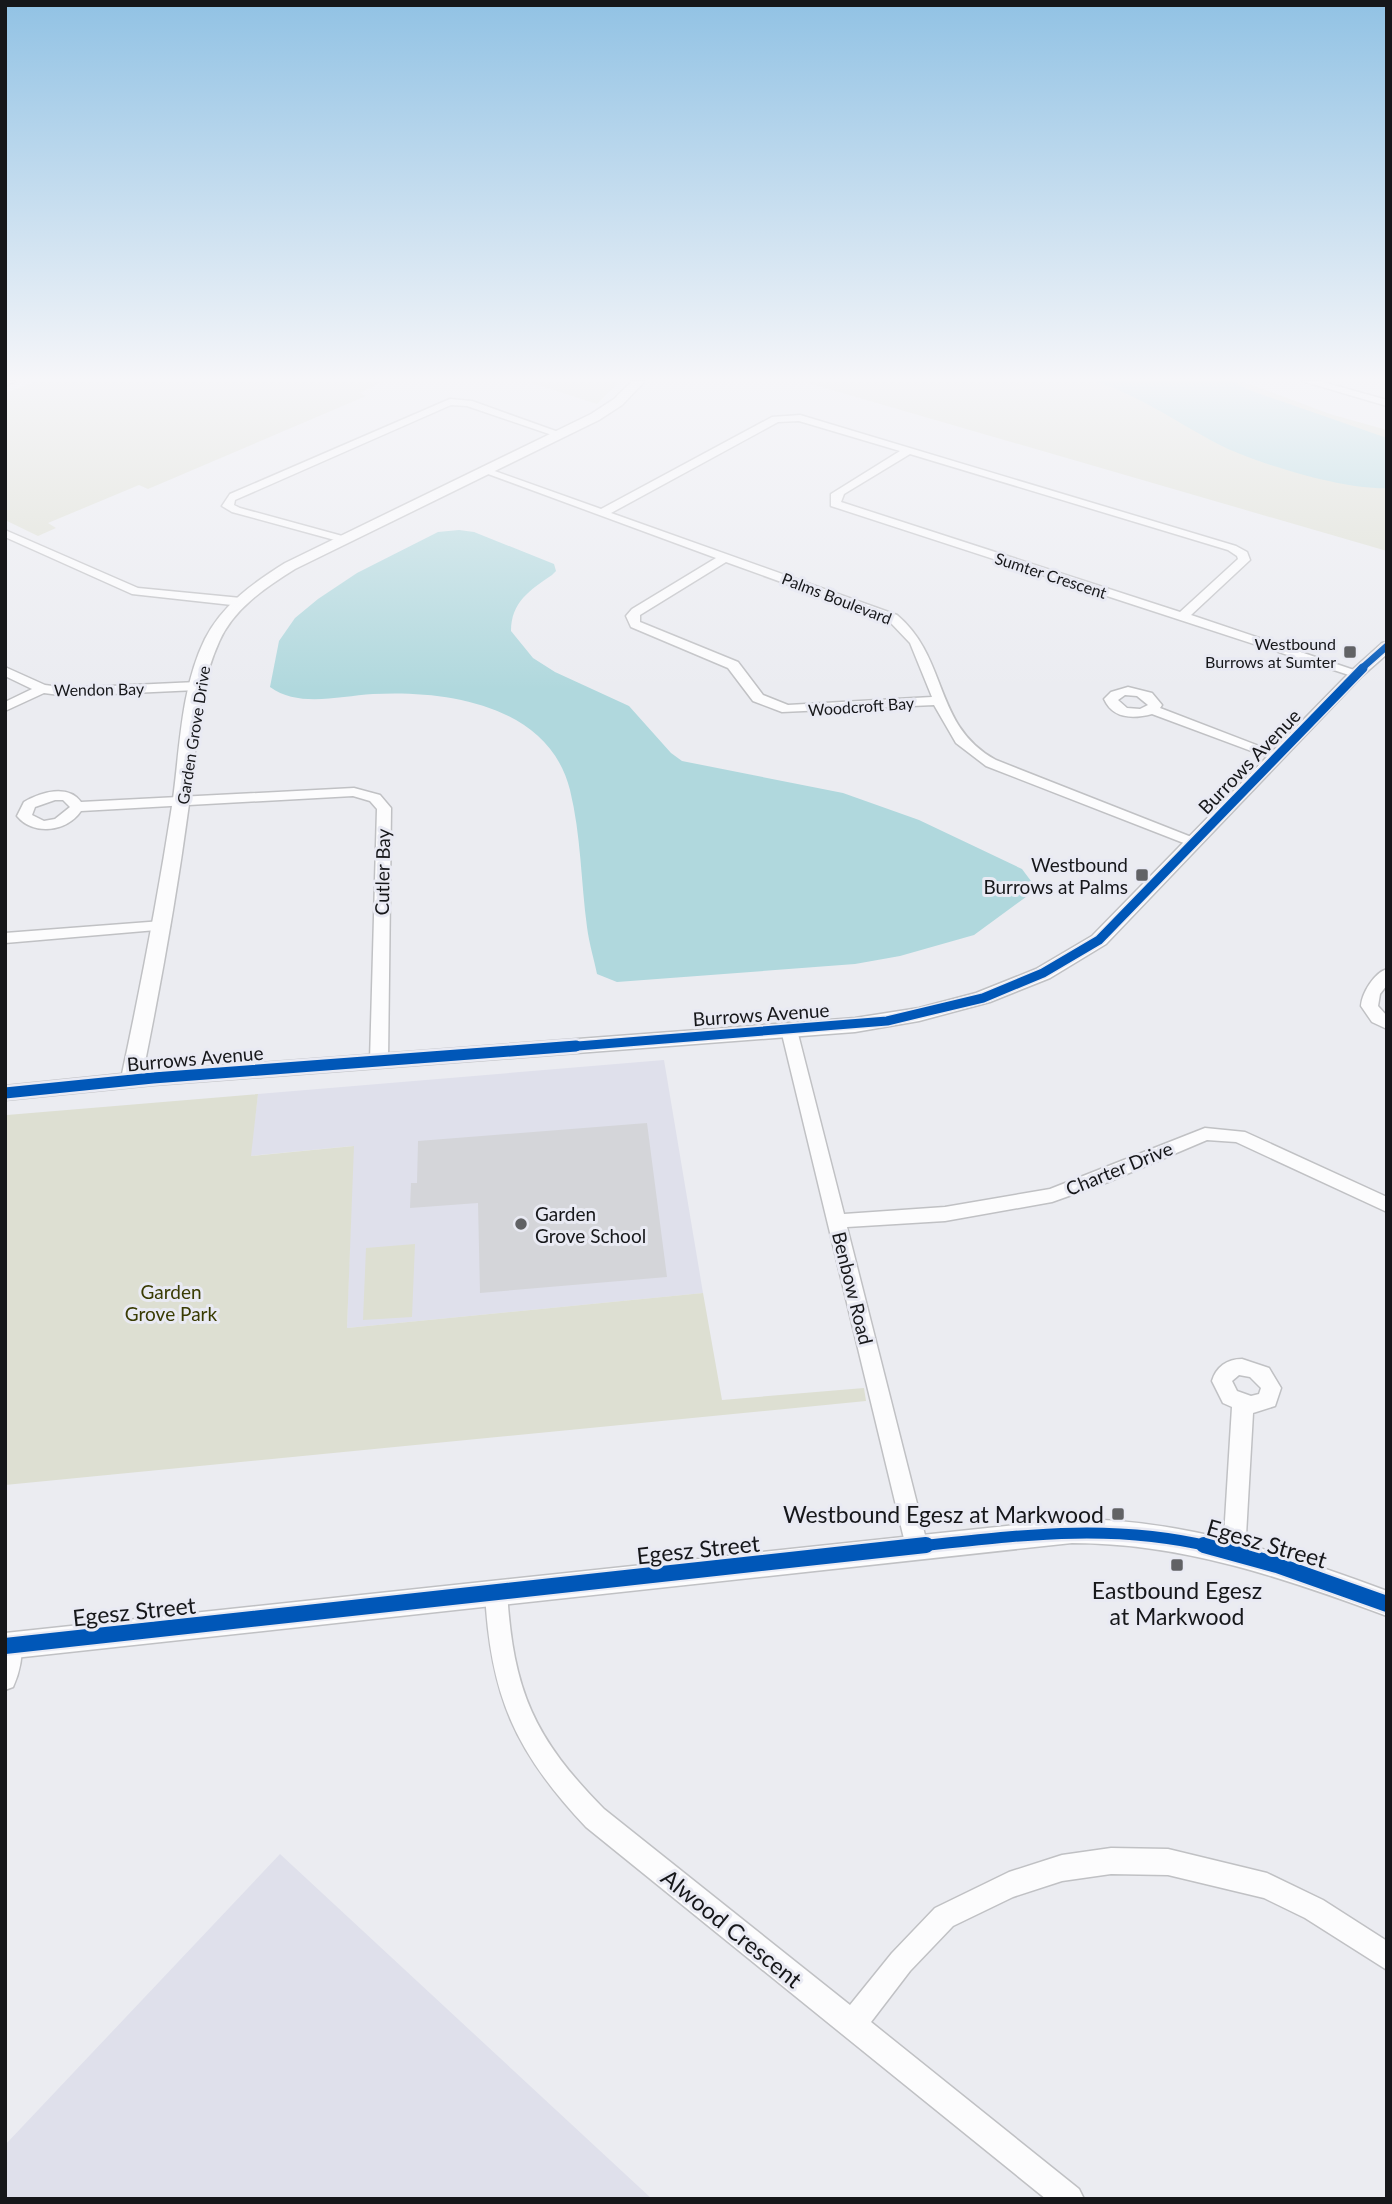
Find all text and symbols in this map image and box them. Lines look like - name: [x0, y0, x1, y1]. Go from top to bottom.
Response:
- street label: Sumter Crescent: [993, 548, 1109, 602]
- street label: Palms Boulevard: [779, 568, 895, 628]
- place label: Westbound Burrows at Sumter: [1205, 634, 1336, 671]
- marker: Westbound Burrows at Sumter: [1342, 644, 1358, 660]
- street label: Garden Grove Drive: [173, 664, 213, 806]
- street label: Wendon Bay: [54, 679, 145, 699]
- street label: Woodcroft Bay: [807, 693, 915, 719]
- street label: Burrows Avenue: [1193, 704, 1305, 818]
- street label: Cutler Bay: [370, 828, 394, 916]
- place label: Westbound Burrows at Palms: [983, 853, 1128, 898]
- marker: Westbound Burrows at Palms: [1134, 867, 1150, 883]
- street label: Burrows Avenue: [692, 998, 830, 1030]
- street label: Burrows Avenue: [126, 1041, 264, 1075]
- street label: Charter Drive: [1062, 1136, 1176, 1200]
- place label: Garden Grove School: [535, 1202, 646, 1247]
- marker: Garden Grove School: [513, 1216, 529, 1232]
- street label: Benbow Road: [828, 1229, 878, 1347]
- park label: Garden Grove Park: [125, 1280, 218, 1325]
- place label: Westbound Egesz at Markwood: [783, 1500, 1104, 1528]
- marker: Westbound Egesz at Markwood: [1110, 1506, 1126, 1522]
- street label: Egesz Street: [1204, 1512, 1331, 1574]
- street label: Egesz Street: [635, 1529, 762, 1569]
- marker: Eastbound Egesz at Markwood: [1169, 1557, 1185, 1573]
- place label: Eastbound Egesz at Markwood: [1092, 1576, 1262, 1630]
- street label: Egesz Street: [71, 1591, 198, 1631]
- street label: Alwood Crescent: [656, 1863, 809, 1994]

